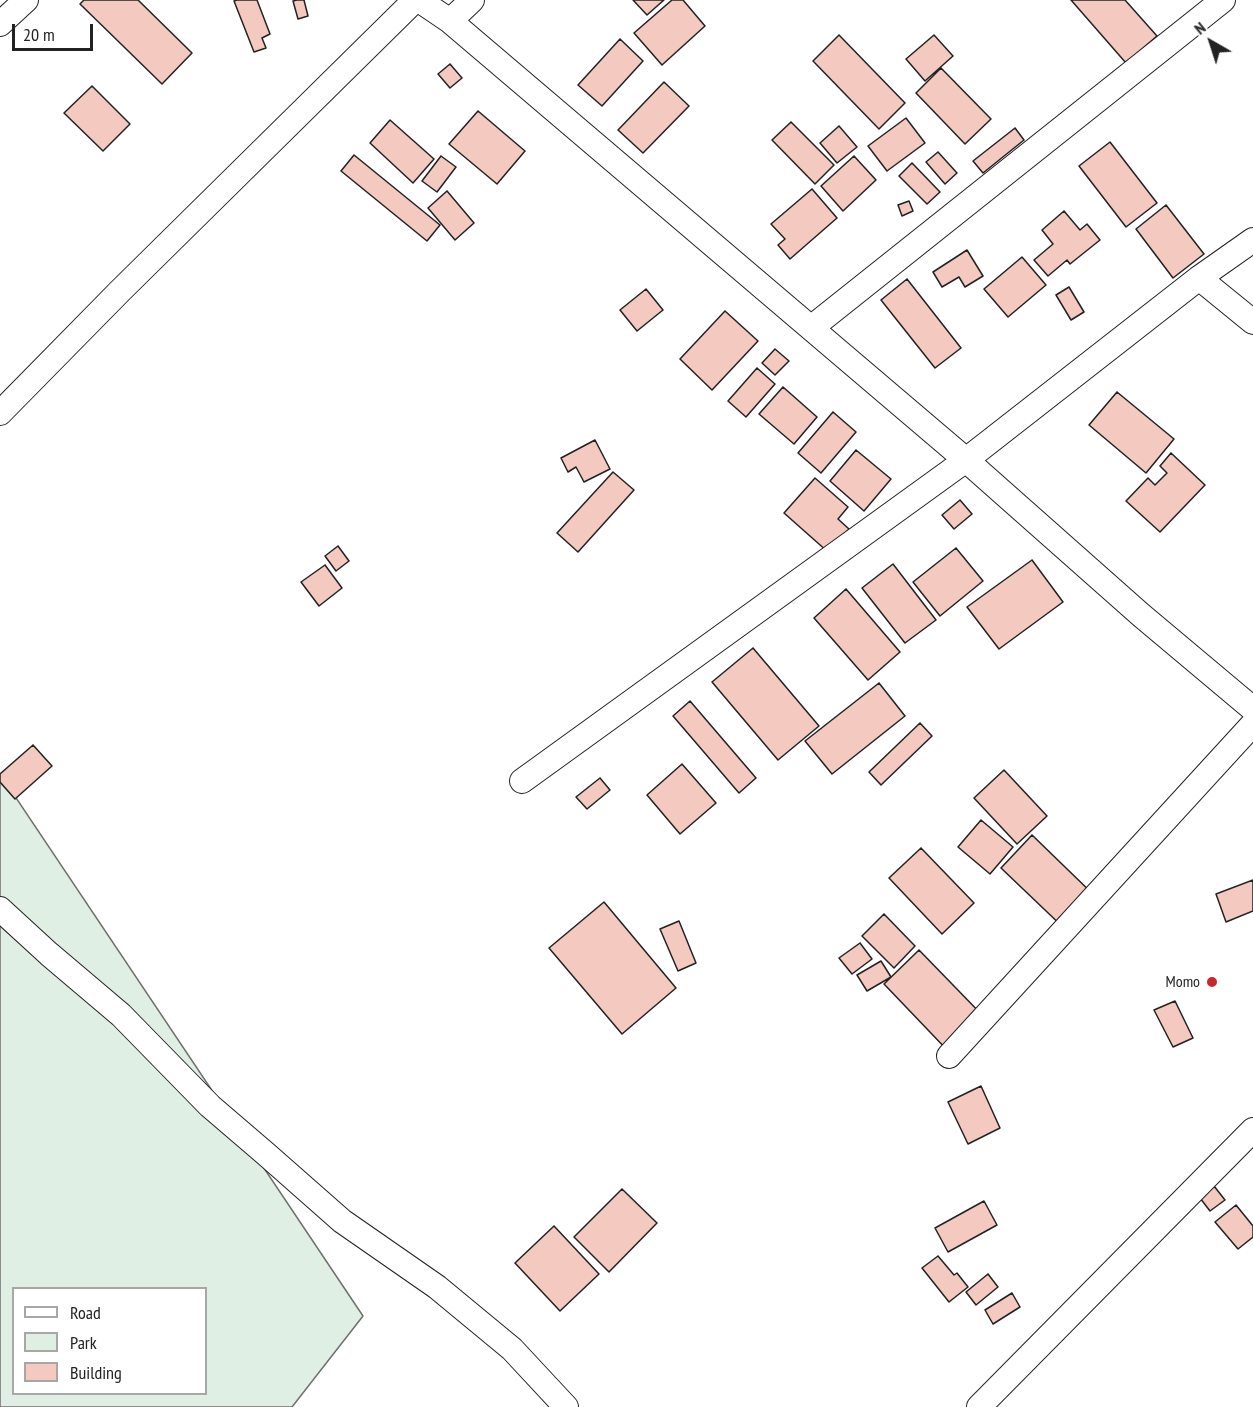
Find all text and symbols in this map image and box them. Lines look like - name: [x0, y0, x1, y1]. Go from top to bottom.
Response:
- scale bar: [15, 12, 96, 50]
- north arrow: [1181, 12, 1241, 72]
- text: N: [1190, 18, 1209, 39]
- text: 20 m: [23, 23, 55, 46]
- place label: Momo: [1166, 972, 1200, 992]
- marker: Momo: [1205, 975, 1219, 989]
- legend: [12, 1287, 207, 1395]
- text: Road: [70, 1301, 101, 1324]
- text: Park: [70, 1331, 97, 1354]
- text: Building: [70, 1361, 122, 1384]

